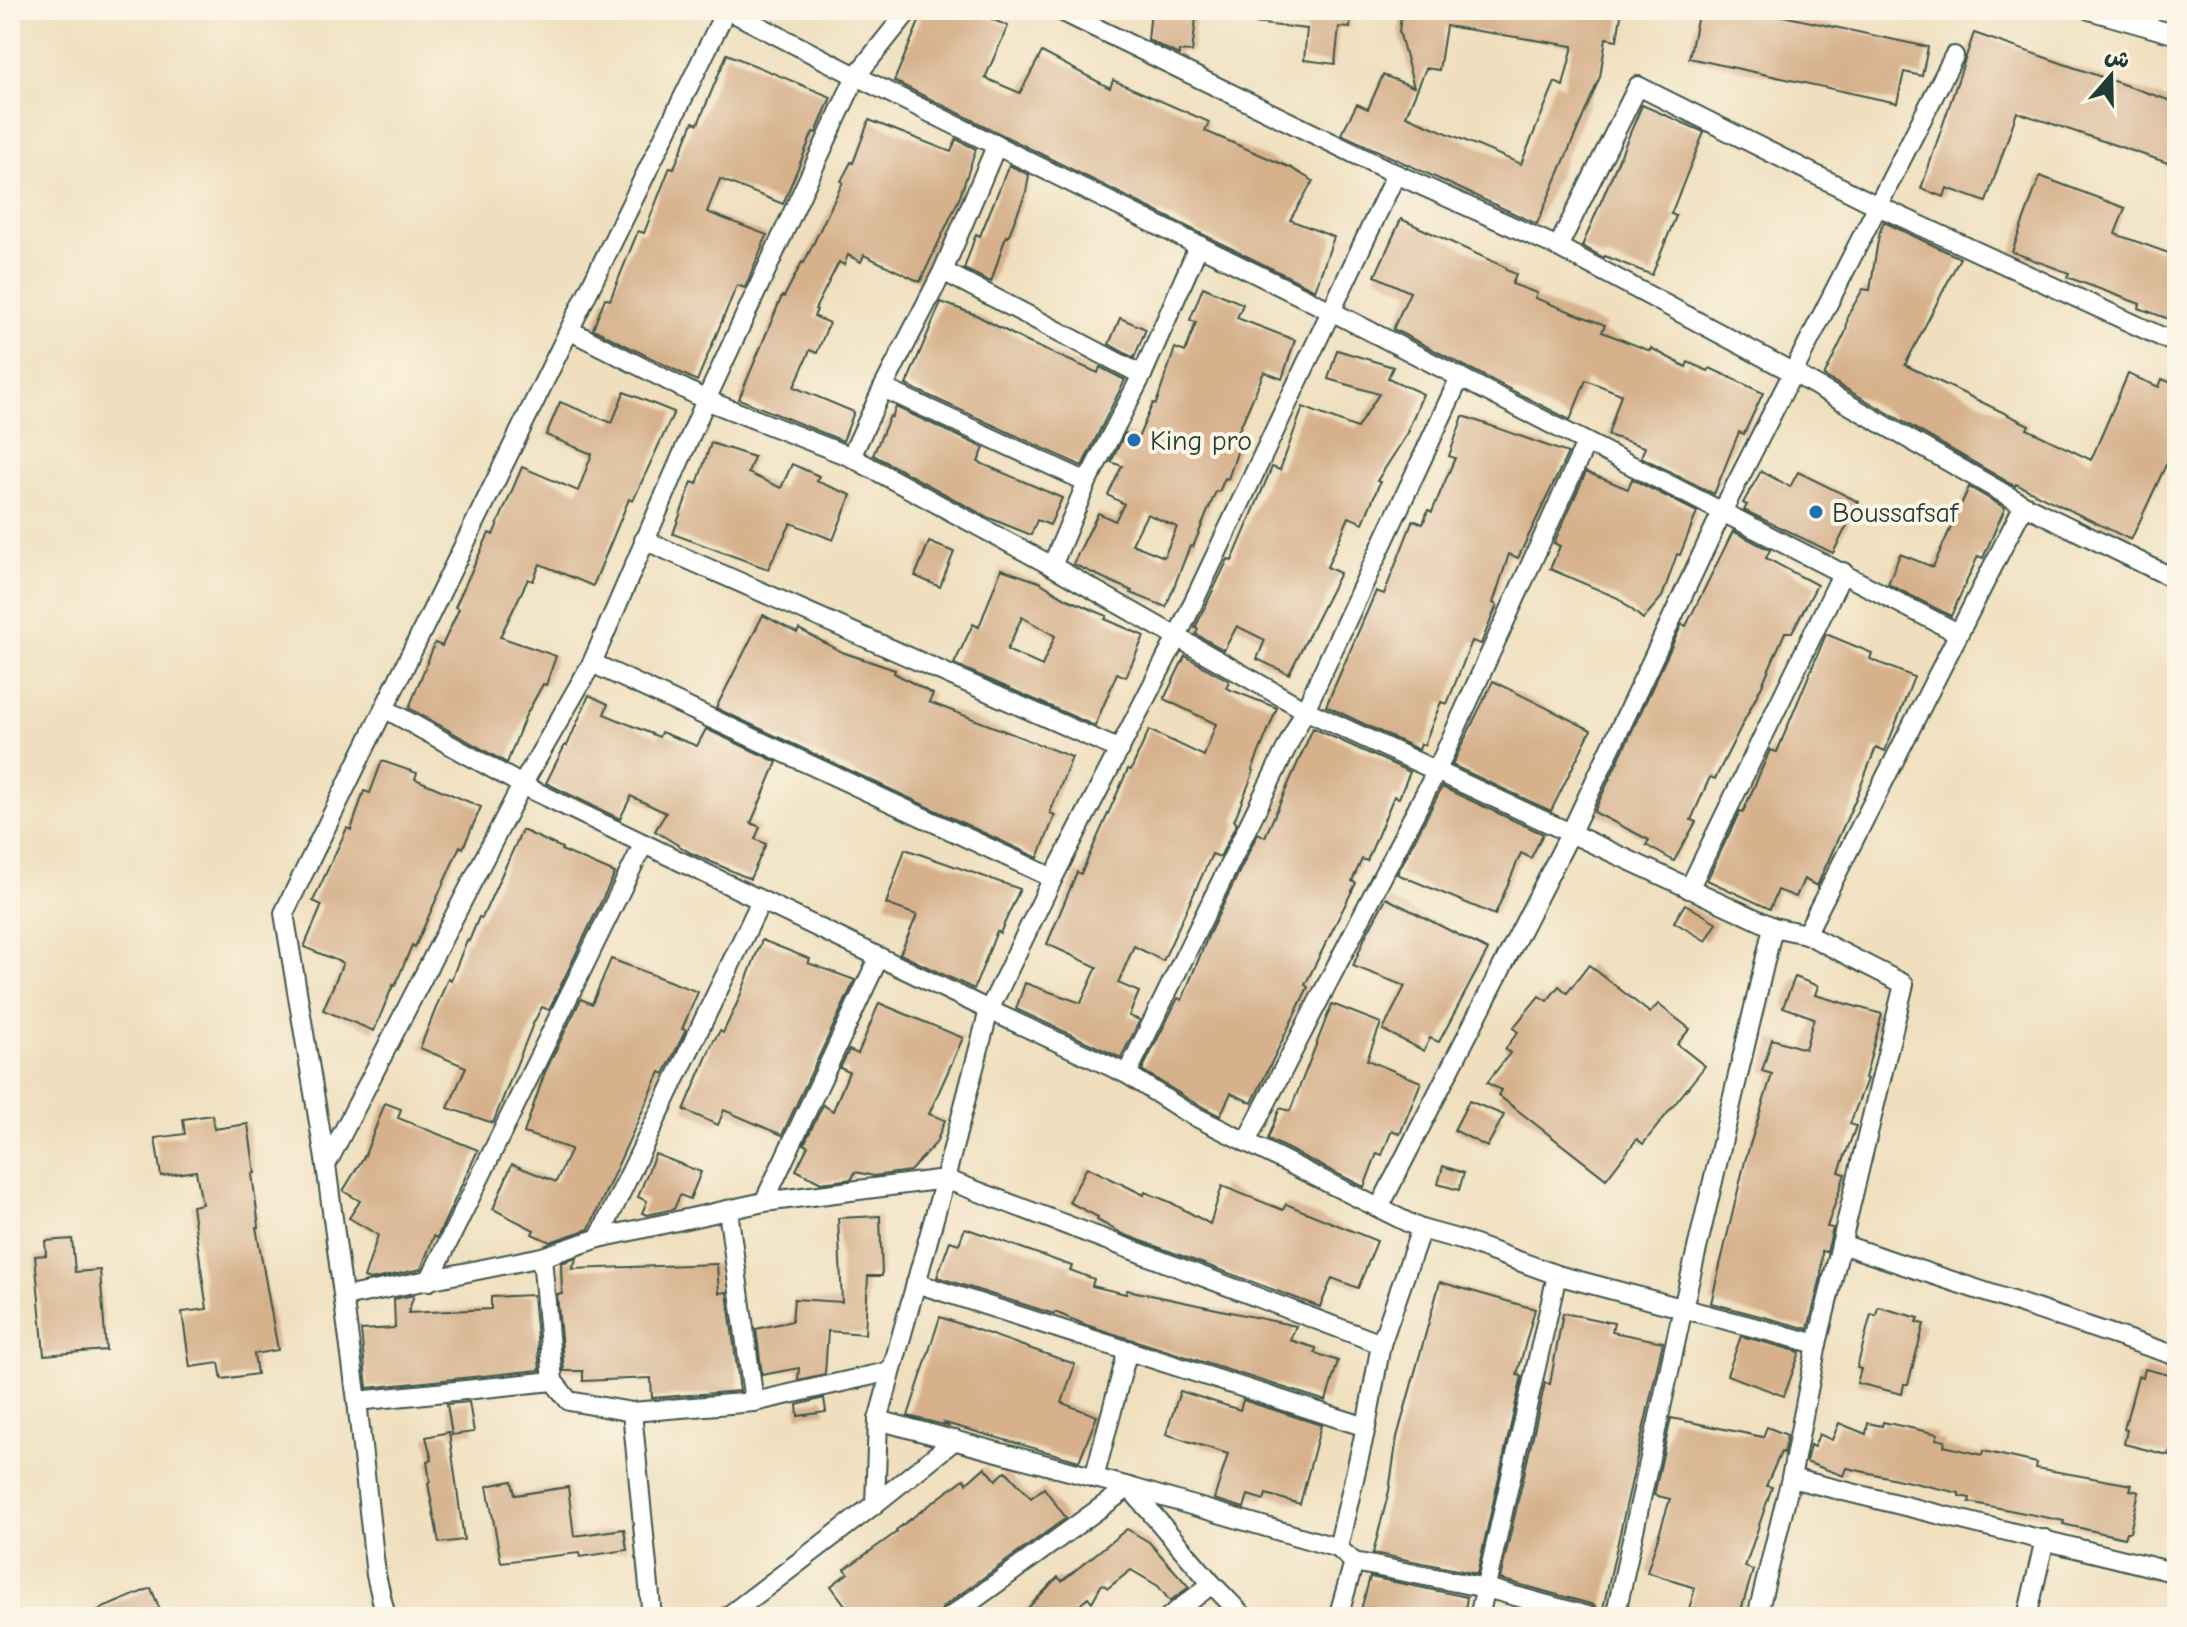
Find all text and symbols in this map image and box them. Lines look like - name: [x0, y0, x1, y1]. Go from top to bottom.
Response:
- north arrow: [2071, 36, 2151, 116]
- text: ش: [2102, 42, 2133, 75]
- place label: King pro: [1150, 425, 1252, 457]
- marker: King pro: [1125, 431, 1143, 449]
- place label: Boussafsaf: [1832, 497, 1960, 529]
- marker: Boussafsaf: [1807, 503, 1825, 521]

